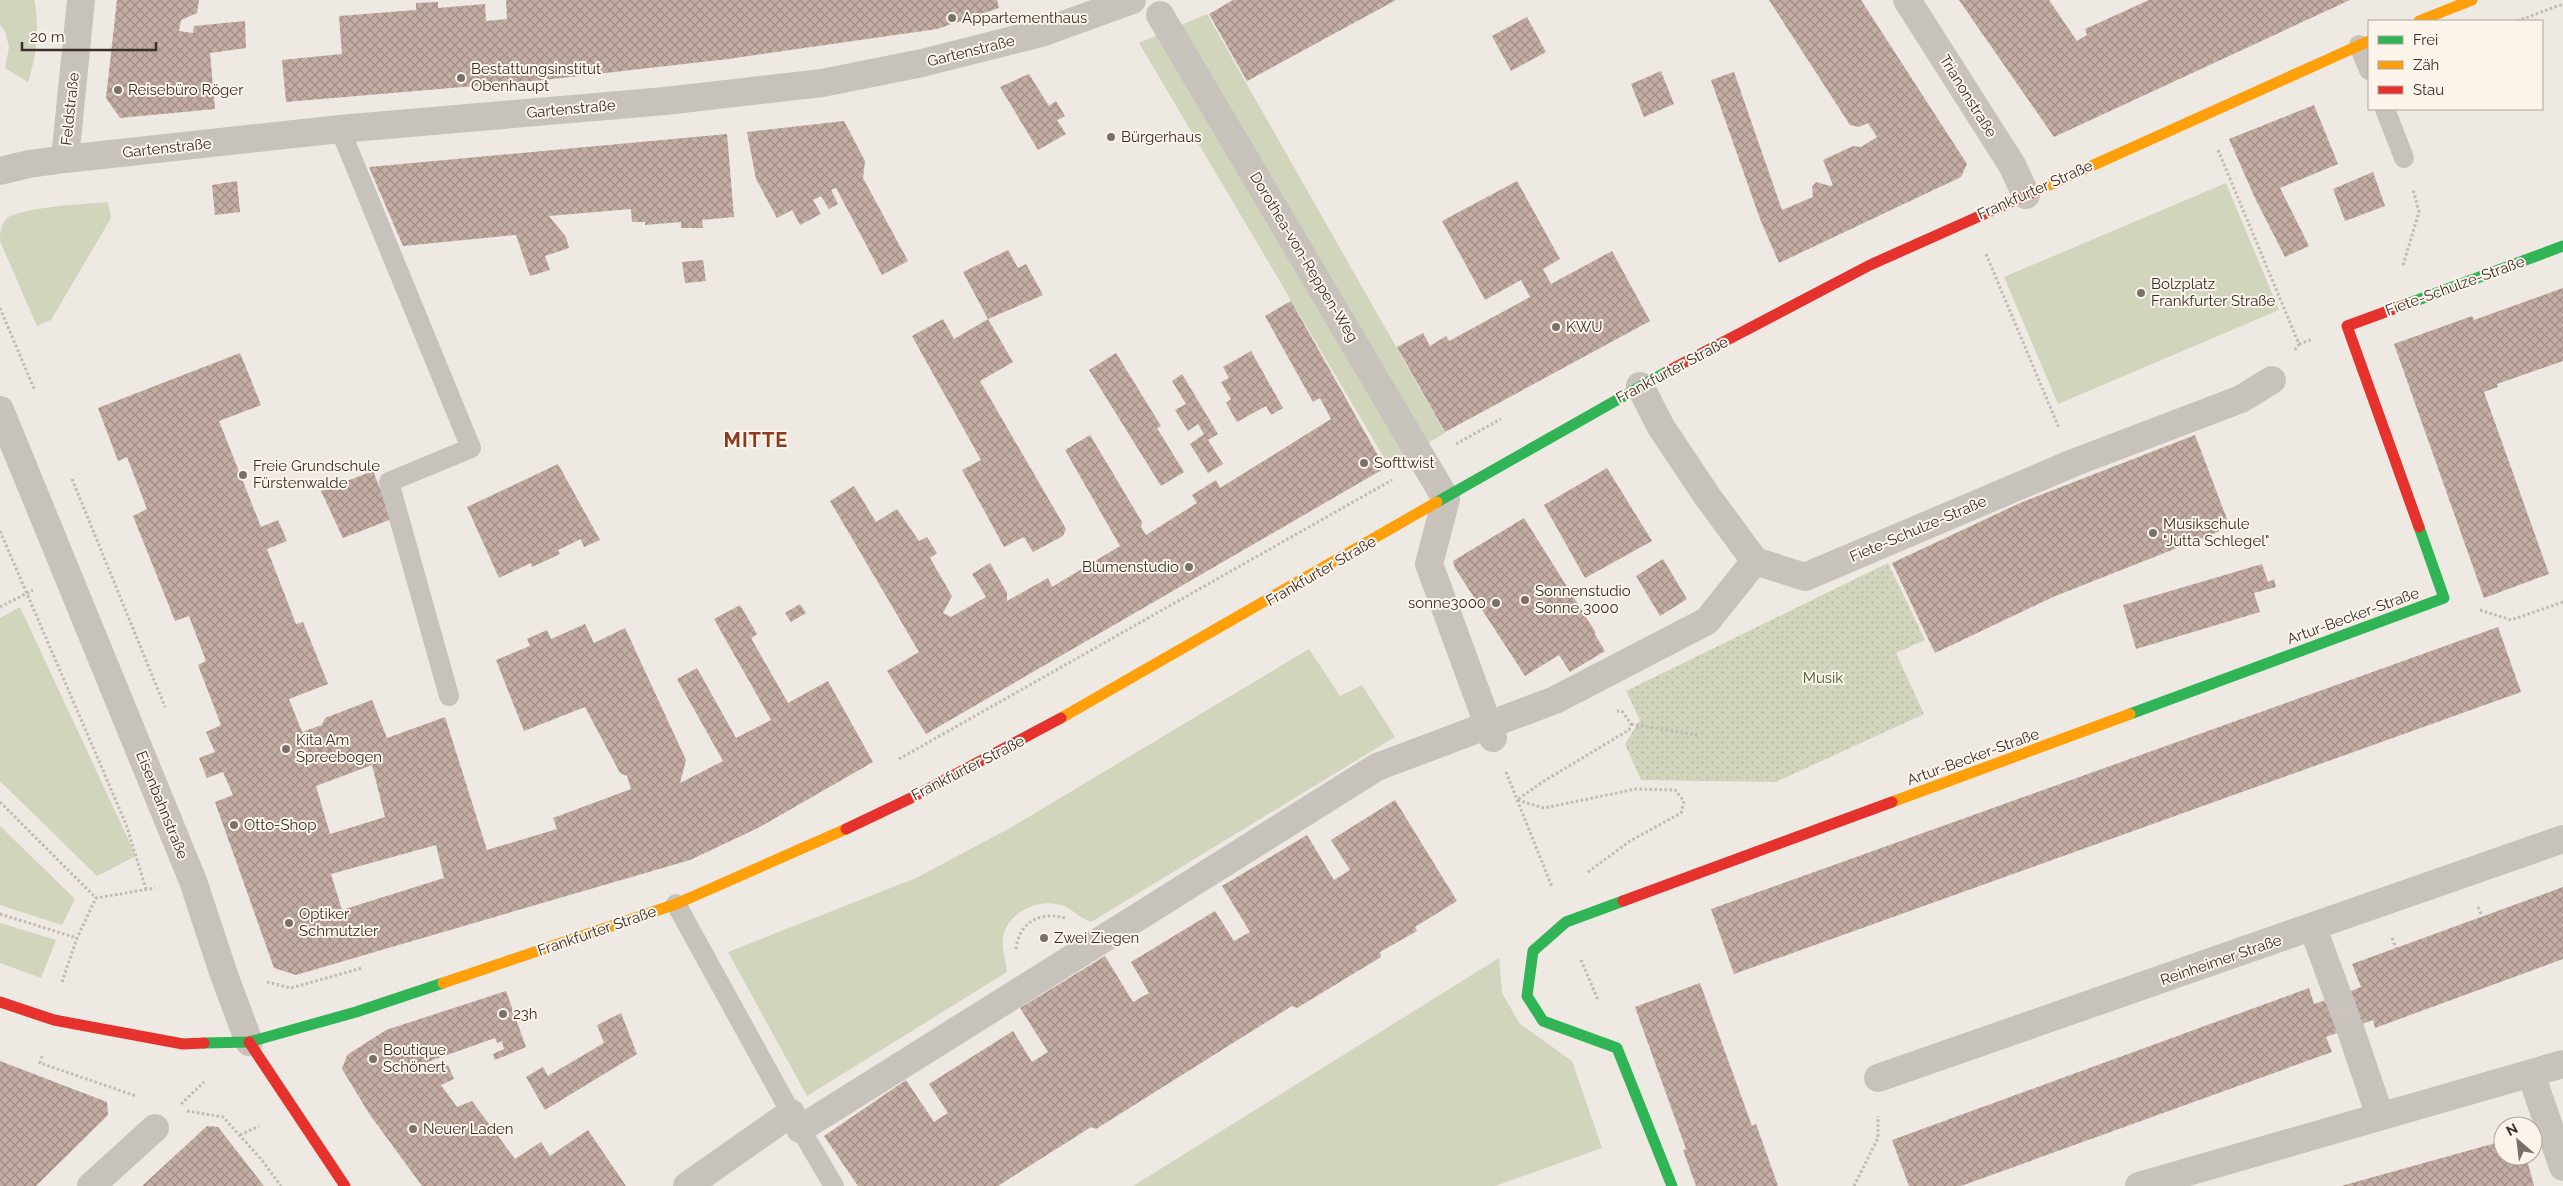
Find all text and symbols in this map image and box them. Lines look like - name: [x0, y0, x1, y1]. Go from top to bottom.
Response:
- place label: Appartementhaus: [962, 9, 1087, 27]
- marker: Appartementhaus: [946, 12, 958, 24]
- scale bar: [22, 20, 156, 52]
- legend: [2368, 20, 2543, 110]
- text: 20 m: [30, 28, 65, 46]
- street label: Gartenstraße: [925, 31, 1017, 71]
- text: Frei: [2413, 31, 2438, 49]
- street label: Trianonstraße: [1936, 52, 2001, 141]
- text: Zäh: [2413, 56, 2439, 74]
- place label: Bestattungsinstitut Obenhaupt: [471, 60, 601, 95]
- street label: Feldstraße: [57, 71, 83, 146]
- marker: Bestattungsinstitut Obenhaupt: [455, 72, 467, 84]
- place label: Reisebüro Röger: [128, 81, 244, 99]
- text: Stau: [2413, 81, 2444, 99]
- marker: Reisebüro Röger: [112, 84, 124, 96]
- street label: Gartenstraße: [526, 96, 616, 122]
- place label: Bürgerhaus: [1121, 128, 1201, 146]
- marker: Bürgerhaus: [1105, 131, 1117, 143]
- street label: Gartenstraße: [122, 134, 213, 162]
- street label: Frankfurter Straße: [1975, 156, 2096, 224]
- street label: Dorothea-von-Reppen-Weg: [1246, 169, 1362, 345]
- street label: Fiete-Schulze-Straße: [2383, 252, 2527, 320]
- place label: Bolzplatz Frankfurter Straße: [2151, 275, 2276, 310]
- marker: Bolzplatz Frankfurter Straße: [2135, 287, 2147, 299]
- place label: KWU: [1566, 318, 1603, 336]
- marker: KWU: [1550, 321, 1562, 333]
- street label: Frankfurter Straße: [1613, 333, 1731, 407]
- district label: MITTE: [724, 428, 788, 452]
- place label: Softtwist: [1374, 454, 1435, 472]
- place label: Freie Grundschule Fürstenwalde: [253, 457, 380, 492]
- marker: Softtwist: [1358, 457, 1370, 469]
- marker: Freie Grundschule Fürstenwalde: [237, 469, 249, 481]
- street label: Fiete-Schulze-Straße: [1847, 492, 1989, 566]
- place label: Musikschule "Jutta Schlegel": [2163, 515, 2269, 550]
- marker: Musikschule "Jutta Schlegel": [2147, 527, 2159, 539]
- street label: Frankfurter Straße: [1263, 532, 1380, 610]
- place label: Blumenstudio: [1082, 558, 1179, 576]
- marker: Blumenstudio: [1183, 561, 1195, 573]
- place label: Sonnenstudio Sonne 3000: [1535, 582, 1631, 617]
- street label: Artur-Becker-Straße: [2284, 584, 2422, 648]
- place label: sonne3000: [1408, 594, 1486, 612]
- marker: Sonnenstudio Sonne 3000: [1519, 594, 1531, 606]
- marker: sonne3000: [1490, 597, 1502, 609]
- park label: Musik: [1803, 669, 1843, 687]
- street label: Artur-Becker-Straße: [1904, 725, 2042, 789]
- place label: Kita Am Spreebogen: [296, 731, 382, 766]
- street label: Frankfurter Straße: [908, 732, 1028, 804]
- marker: Kita Am Spreebogen: [280, 743, 292, 755]
- street label: Eisenbahnstraße: [132, 748, 192, 862]
- place label: Otto-Shop: [244, 816, 316, 834]
- marker: Otto-Shop: [228, 819, 240, 831]
- street label: Frankfurter Straße: [535, 902, 659, 960]
- place label: Optiker Schmutzler: [299, 905, 379, 940]
- marker: Optiker Schmutzler: [283, 917, 295, 929]
- place label: Zwei Ziegen: [1054, 929, 1139, 947]
- street label: Reinheimer Straße: [2158, 931, 2284, 989]
- marker: Zwei Ziegen: [1038, 932, 1050, 944]
- place label: 23h: [513, 1005, 538, 1023]
- marker: 23h: [497, 1008, 509, 1020]
- place label: Boutique Schönert: [383, 1041, 446, 1076]
- marker: Boutique Schönert: [367, 1053, 379, 1065]
- north arrow: [2493, 1116, 2543, 1166]
- place label: Neuer Laden: [423, 1120, 514, 1138]
- text: N: [2503, 1120, 2520, 1139]
- marker: Neuer Laden: [407, 1123, 419, 1135]

